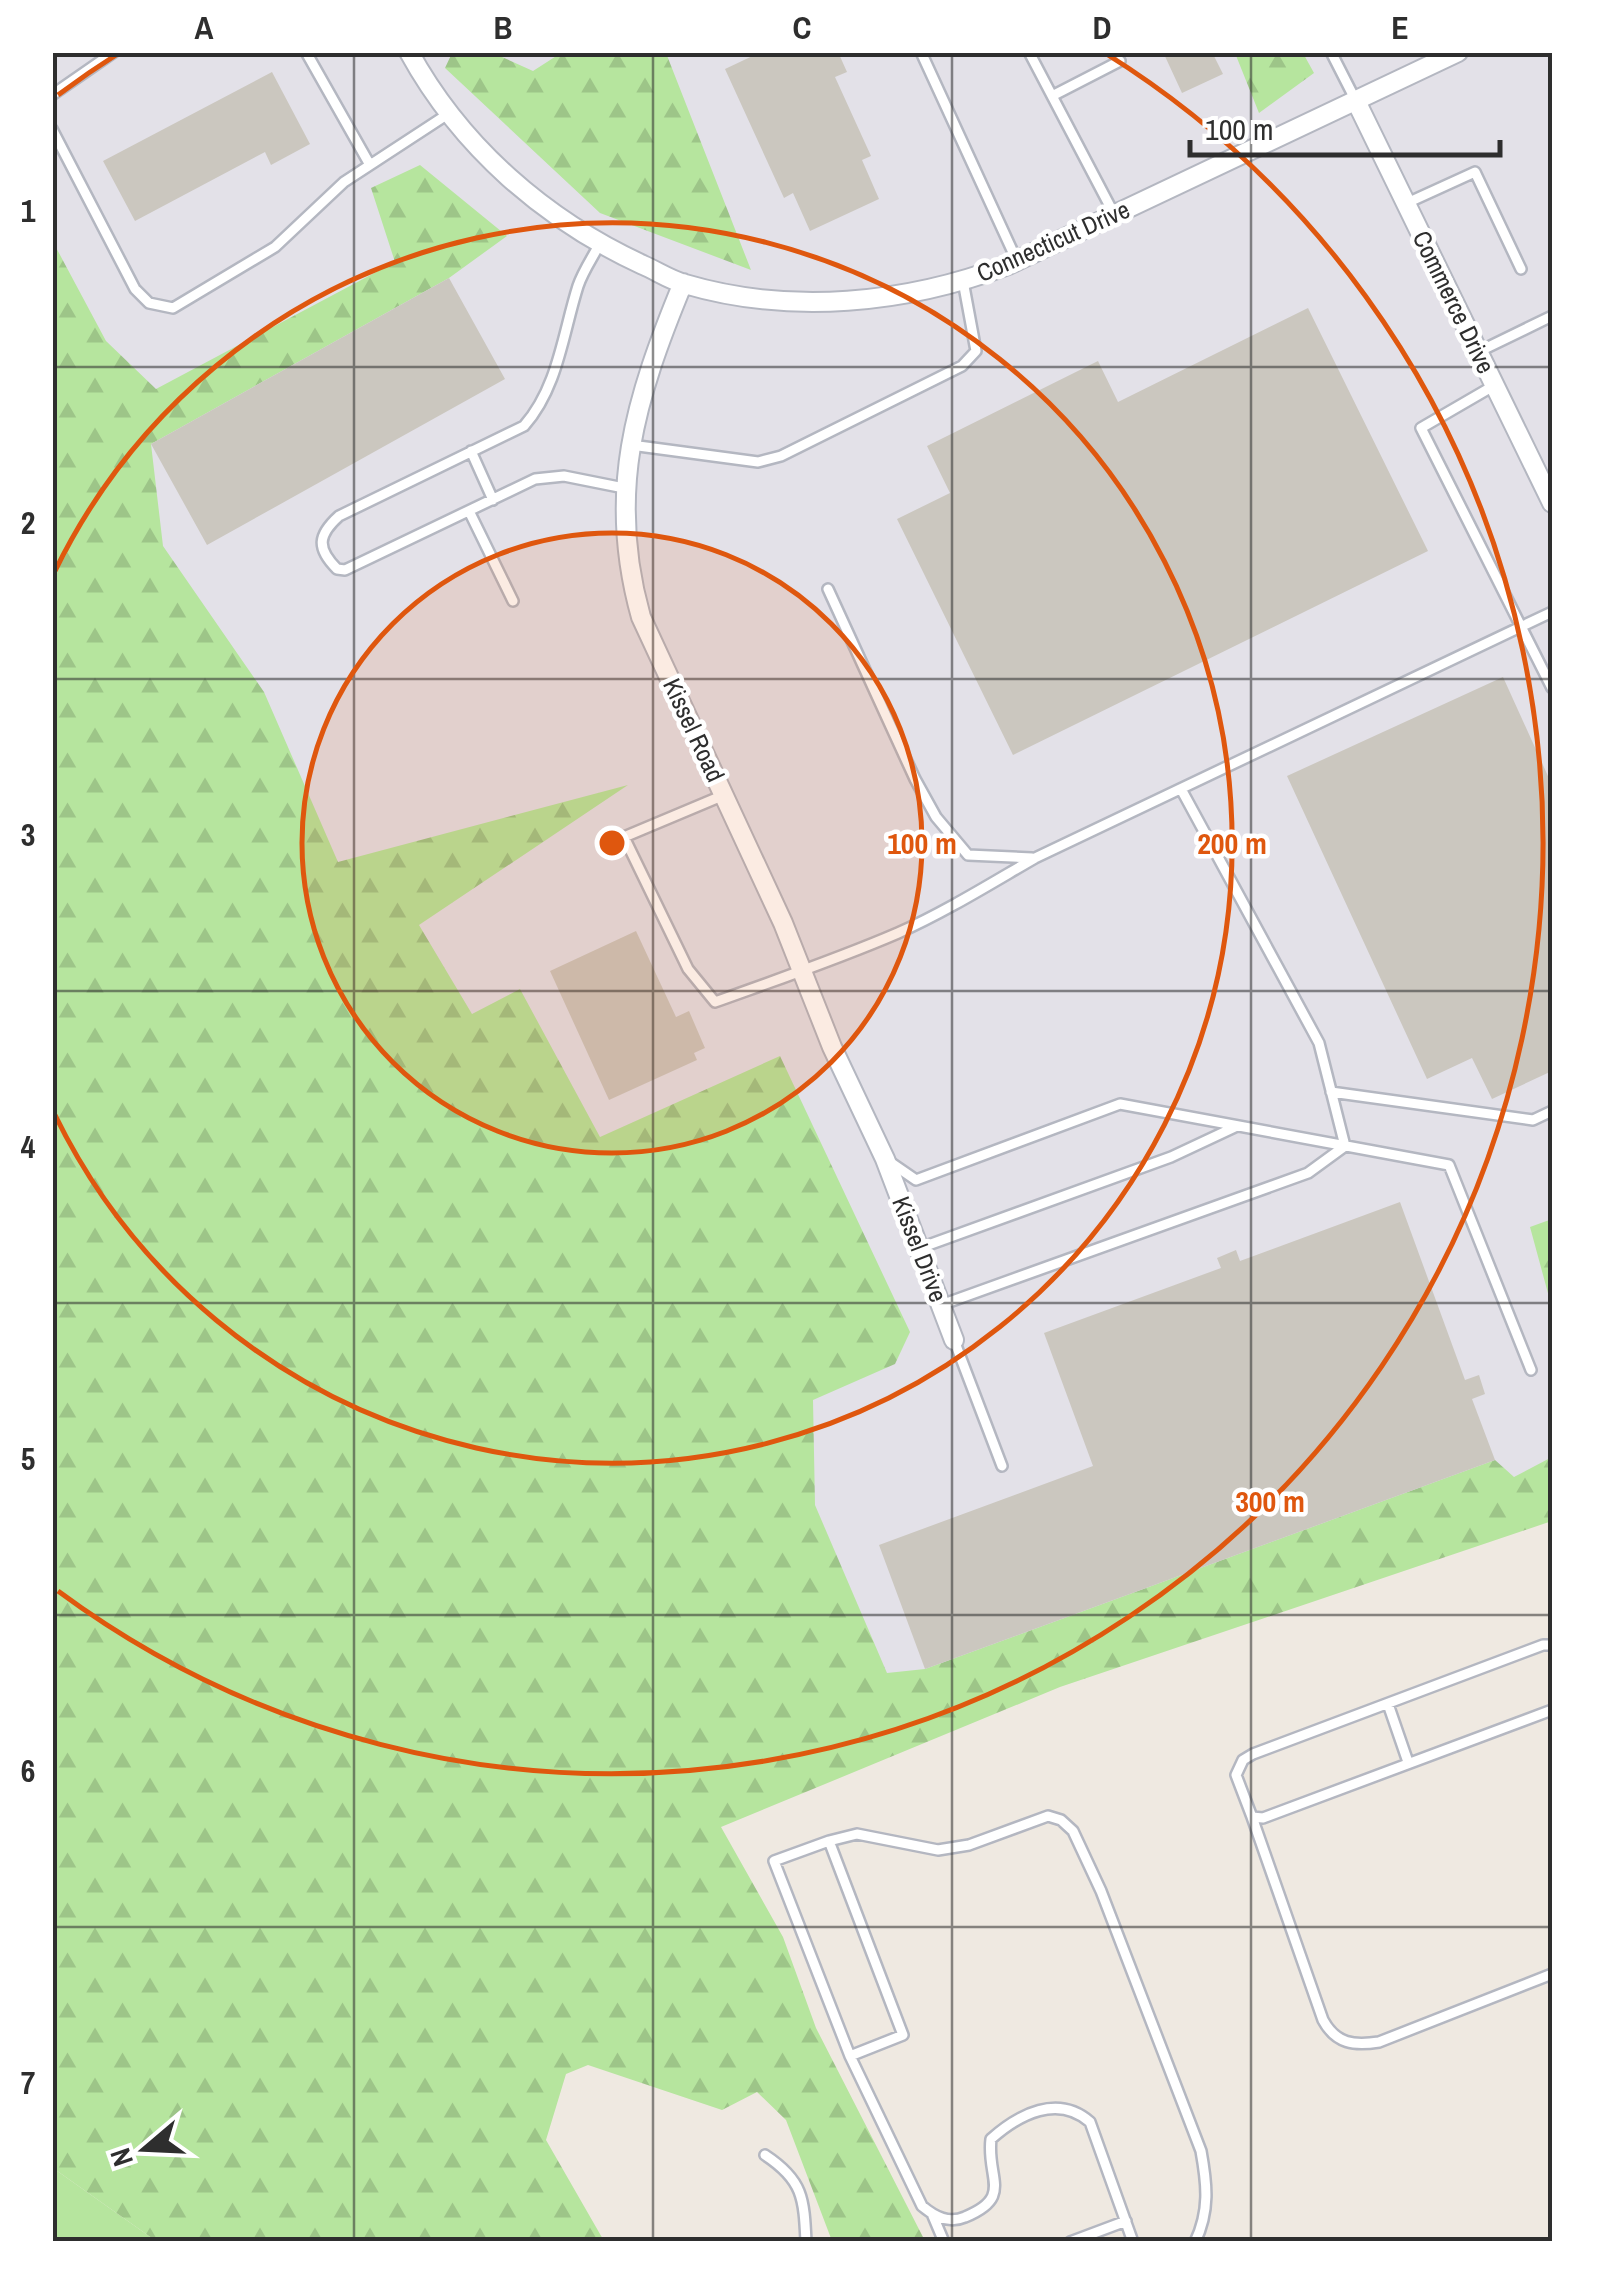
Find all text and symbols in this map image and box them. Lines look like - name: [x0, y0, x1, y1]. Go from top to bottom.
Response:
- text: A: [195, 6, 214, 49]
- text: B: [494, 6, 512, 49]
- text: C: [793, 6, 811, 49]
- text: D: [1093, 6, 1111, 49]
- text: E: [1391, 6, 1409, 49]
- scale bar: [1190, 95, 1500, 157]
- text: 100 m: [1205, 109, 1273, 149]
- text: 1: [21, 189, 36, 232]
- street label: Connecticut Drive: [971, 192, 1135, 290]
- street label: Commerce Drive: [1405, 225, 1503, 379]
- text: 2: [21, 501, 35, 544]
- street label: Kissel Road: [655, 673, 733, 787]
- text: 3: [21, 813, 35, 856]
- text: 100 m: [887, 823, 957, 863]
- text: 200 m: [1197, 823, 1267, 863]
- centre of rings: [594, 825, 630, 861]
- text: 4: [21, 1125, 36, 1168]
- street label: Kissel Drive: [884, 1191, 956, 1307]
- text: 5: [21, 1437, 35, 1480]
- text: 300 m: [1235, 1481, 1305, 1521]
- text: 6: [21, 1749, 35, 1792]
- text: 7: [21, 2061, 35, 2104]
- north arrow: [95, 2099, 195, 2199]
- text: N: [101, 2143, 142, 2171]

